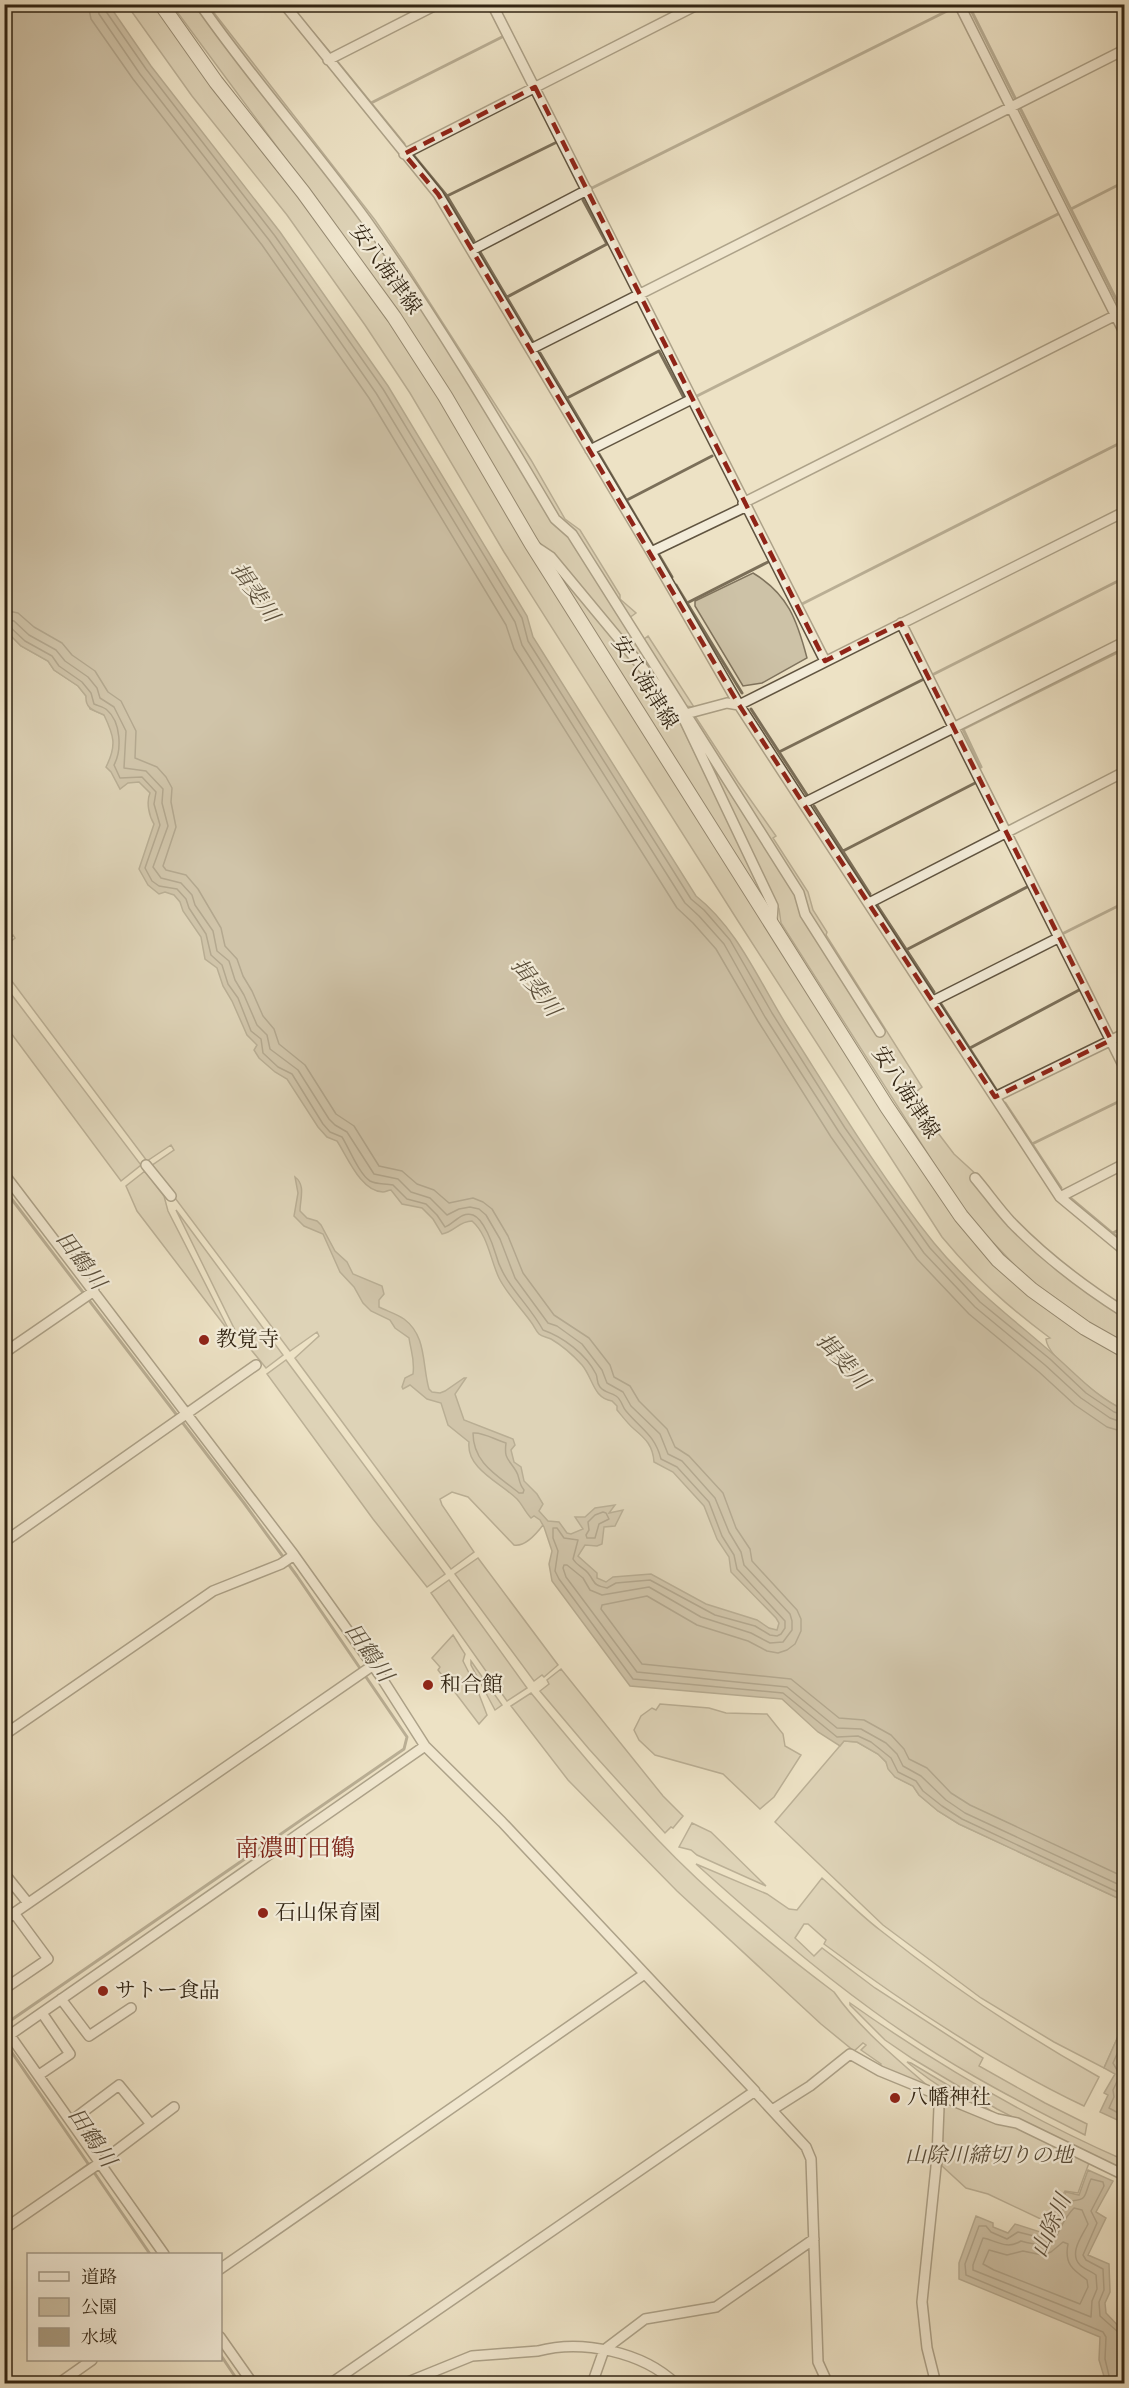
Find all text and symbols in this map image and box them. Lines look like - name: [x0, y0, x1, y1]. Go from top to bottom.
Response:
- street label: 安八海津線: [346, 220, 426, 319]
- water label: 揖斐川: [226, 559, 285, 628]
- street label: 安八海津線: [607, 632, 682, 733]
- water label: 揖斐川: [506, 954, 566, 1023]
- street label: 安八海津線: [868, 1042, 944, 1143]
- water label: 田鶴川: [51, 1227, 111, 1296]
- place label: 教覚寺: [216, 1328, 279, 1351]
- water label: 揖斐川: [812, 1329, 875, 1395]
- marker: 教覚寺: [197, 1333, 211, 1347]
- water label: 田鶴川: [340, 1619, 399, 1688]
- place label: 和合館: [440, 1673, 503, 1696]
- marker: 和合館: [421, 1678, 435, 1692]
- district label: 南濃町田鶴: [235, 1835, 355, 1862]
- place label: 石山保育園: [275, 1901, 380, 1924]
- marker: 石山保育園: [256, 1906, 270, 1920]
- place label: サトー食品: [115, 1979, 220, 2002]
- marker: サトー食品: [96, 1984, 110, 1998]
- place label: 八幡神社: [907, 2086, 991, 2109]
- marker: 八幡神社: [888, 2091, 902, 2105]
- water label: 田鶴川: [63, 2103, 121, 2173]
- park label: 山除川締切りの地: [905, 2144, 1075, 2167]
- water label: 山除川: [1027, 2189, 1076, 2261]
- legend: [27, 2253, 222, 2361]
- text: 道路: [81, 2267, 117, 2287]
- text: 公園: [81, 2298, 117, 2317]
- text: 水域: [81, 2327, 117, 2347]

